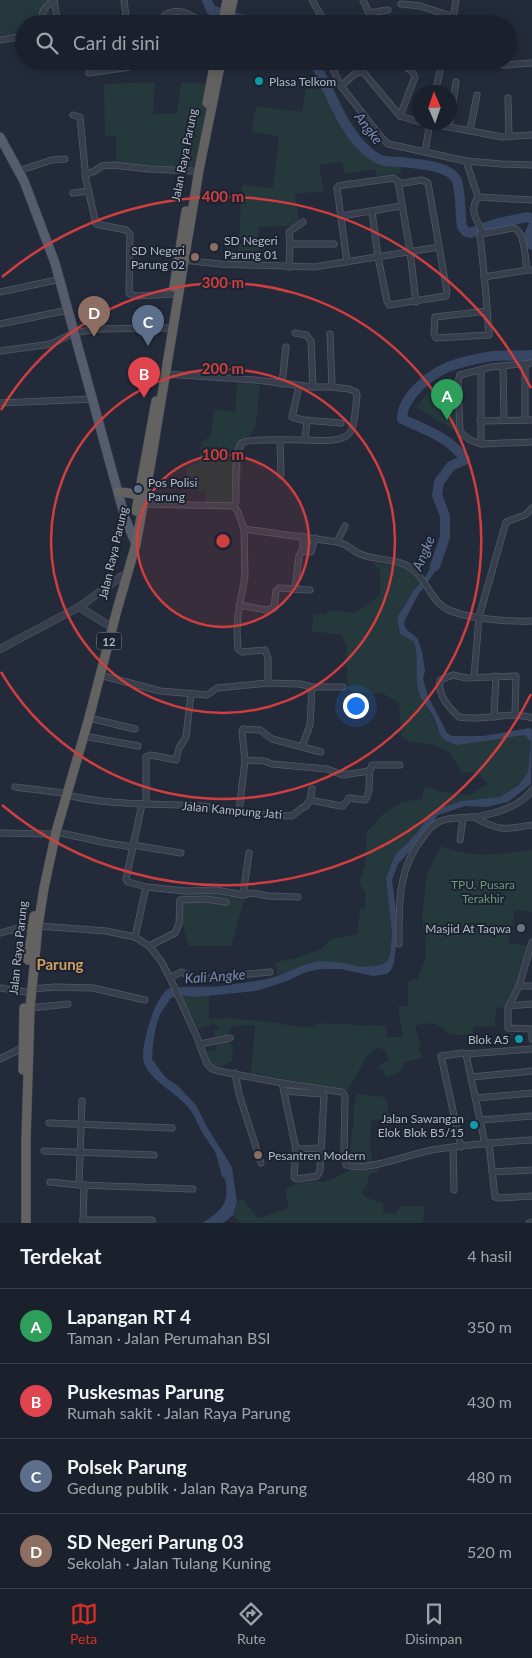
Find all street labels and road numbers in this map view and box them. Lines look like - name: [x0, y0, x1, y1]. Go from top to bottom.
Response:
- street label: Jalan Raya Parung: [168, 107, 200, 203]
- street label: Jalan Raya Parung: [95, 505, 131, 601]
- road number: 12: [96, 632, 122, 649]
- street label: Jalan Kampung Jati: [181, 798, 283, 822]
- street label: Jalan Raya Parung: [6, 900, 30, 996]

